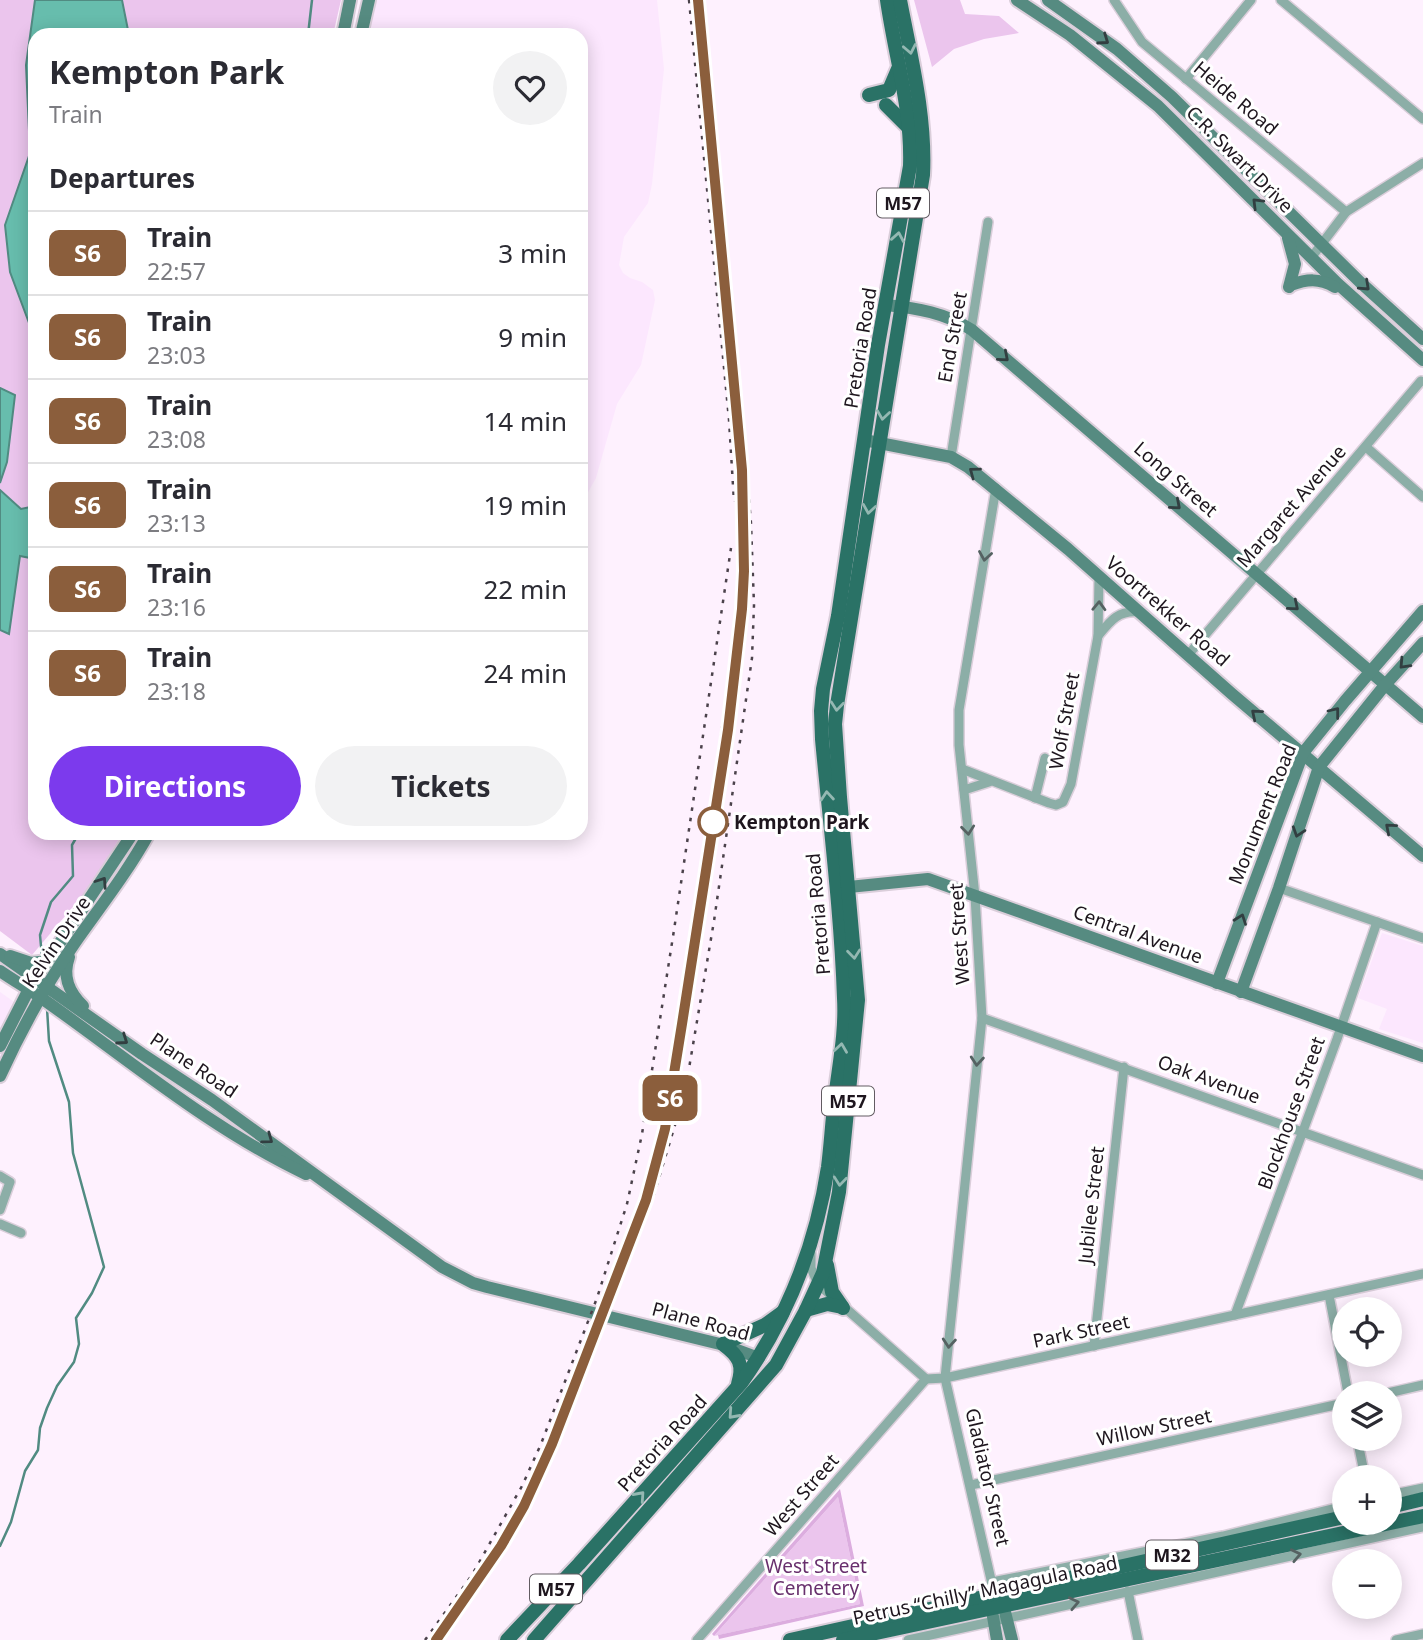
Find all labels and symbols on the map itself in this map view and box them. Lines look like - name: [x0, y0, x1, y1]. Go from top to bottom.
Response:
- one-way arrow: [1096, 31, 1109, 44]
- one-way arrow: [901, 43, 916, 55]
- street label: Heide Road: [1188, 55, 1284, 141]
- street label: C.R. Swart Drive: [1181, 100, 1299, 218]
- road number: M57: [877, 188, 929, 218]
- one-way arrow: [1252, 198, 1265, 211]
- one-way arrow: [890, 231, 905, 243]
- one-way arrow: [1357, 277, 1370, 290]
- street label: Pretoria Road: [838, 286, 882, 410]
- street label: End Street: [931, 289, 973, 385]
- one-way arrow: [995, 349, 1008, 361]
- one-way arrow: [876, 409, 891, 421]
- street label: Long Street: [1129, 435, 1223, 523]
- street label: Margaret Avenue: [1230, 439, 1352, 573]
- one-way arrow: [969, 467, 982, 480]
- one-way arrow: [1168, 497, 1181, 509]
- one-way arrow: [862, 503, 877, 515]
- one-way arrow: [978, 550, 993, 562]
- street label: Voortrekker Road: [1100, 550, 1236, 672]
- one-way arrow: [1286, 598, 1299, 610]
- one-way arrow: [1091, 601, 1107, 611]
- one-way arrow: [1400, 656, 1412, 669]
- street label: Wolf Street: [1043, 670, 1085, 772]
- one-way arrow: [830, 701, 845, 712]
- one-way arrow: [1327, 707, 1340, 720]
- one-way arrow: [1251, 710, 1264, 722]
- street label: Monument Road: [1222, 740, 1302, 888]
- one-way arrow: [820, 790, 835, 801]
- marker: Kempton Park: [698, 807, 728, 837]
- place label: Kempton Park: [734, 809, 870, 835]
- one-way arrow: [960, 824, 975, 835]
- one-way arrow: [1385, 824, 1398, 836]
- one-way arrow: [1292, 825, 1306, 837]
- street label: Pretoria Road: [800, 852, 836, 976]
- one-way arrow: [94, 877, 106, 890]
- street label: West Street: [942, 882, 976, 986]
- street label: Kelvin Drive: [16, 891, 96, 993]
- street label: Central Avenue: [1070, 899, 1206, 969]
- one-way arrow: [1232, 914, 1246, 926]
- one-way arrow: [846, 948, 861, 960]
- street label: Plane Road: [145, 1026, 243, 1104]
- one-way arrow: [115, 1032, 128, 1044]
- street label: Blockhouse Street: [1251, 1033, 1331, 1193]
- one-way arrow: [834, 1042, 849, 1054]
- street label: Oak Avenue: [1154, 1048, 1264, 1110]
- one-way arrow: [970, 1056, 985, 1067]
- line badge: S6: [638, 1075, 702, 1121]
- road number: M57: [822, 1086, 874, 1116]
- one-way arrow: [260, 1131, 273, 1144]
- street label: Jubilee Street: [1072, 1145, 1110, 1267]
- one-way arrow: [833, 1175, 848, 1186]
- street label: Plane Road: [649, 1295, 753, 1347]
- street label: Park Street: [1030, 1308, 1132, 1354]
- one-way arrow: [941, 1337, 956, 1349]
- street label: Pretoria Road: [612, 1389, 712, 1497]
- street label: Willow Street: [1094, 1402, 1214, 1452]
- street label: Gladiator Street: [959, 1405, 1017, 1549]
- one-way arrow: [729, 1406, 742, 1419]
- street label: West Street: [758, 1448, 844, 1542]
- one-way arrow: [632, 1491, 644, 1504]
- road number: M32: [1146, 1540, 1198, 1570]
- one-way arrow: [1290, 1548, 1302, 1563]
- street label: Petrus “Chilly” Magagula Road: [850, 1549, 1120, 1631]
- park label: West Street Cemetery: [765, 1553, 867, 1601]
- road number: M57: [530, 1574, 582, 1604]
- one-way arrow: [1068, 1597, 1080, 1612]

